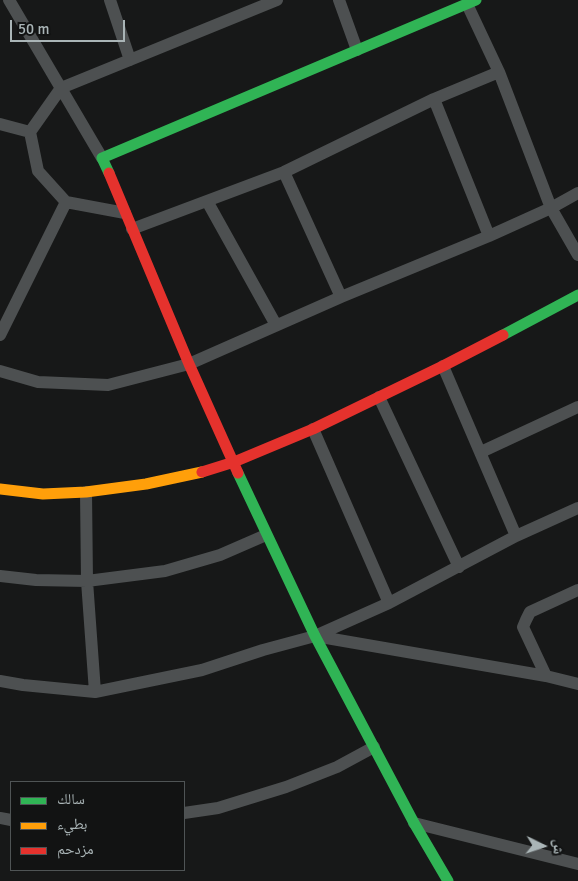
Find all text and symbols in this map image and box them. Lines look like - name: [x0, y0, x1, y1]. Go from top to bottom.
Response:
- scale bar: [12, 10, 128, 42]
- text: 50 m: [18, 20, 49, 38]
- legend: [10, 781, 185, 871]
- text: سالك: [57, 790, 85, 808]
- text: بطيء: [57, 815, 87, 833]
- north arrow: [518, 821, 568, 871]
- text: ش: [549, 839, 567, 855]
- text: مزدحم: [57, 840, 94, 858]

